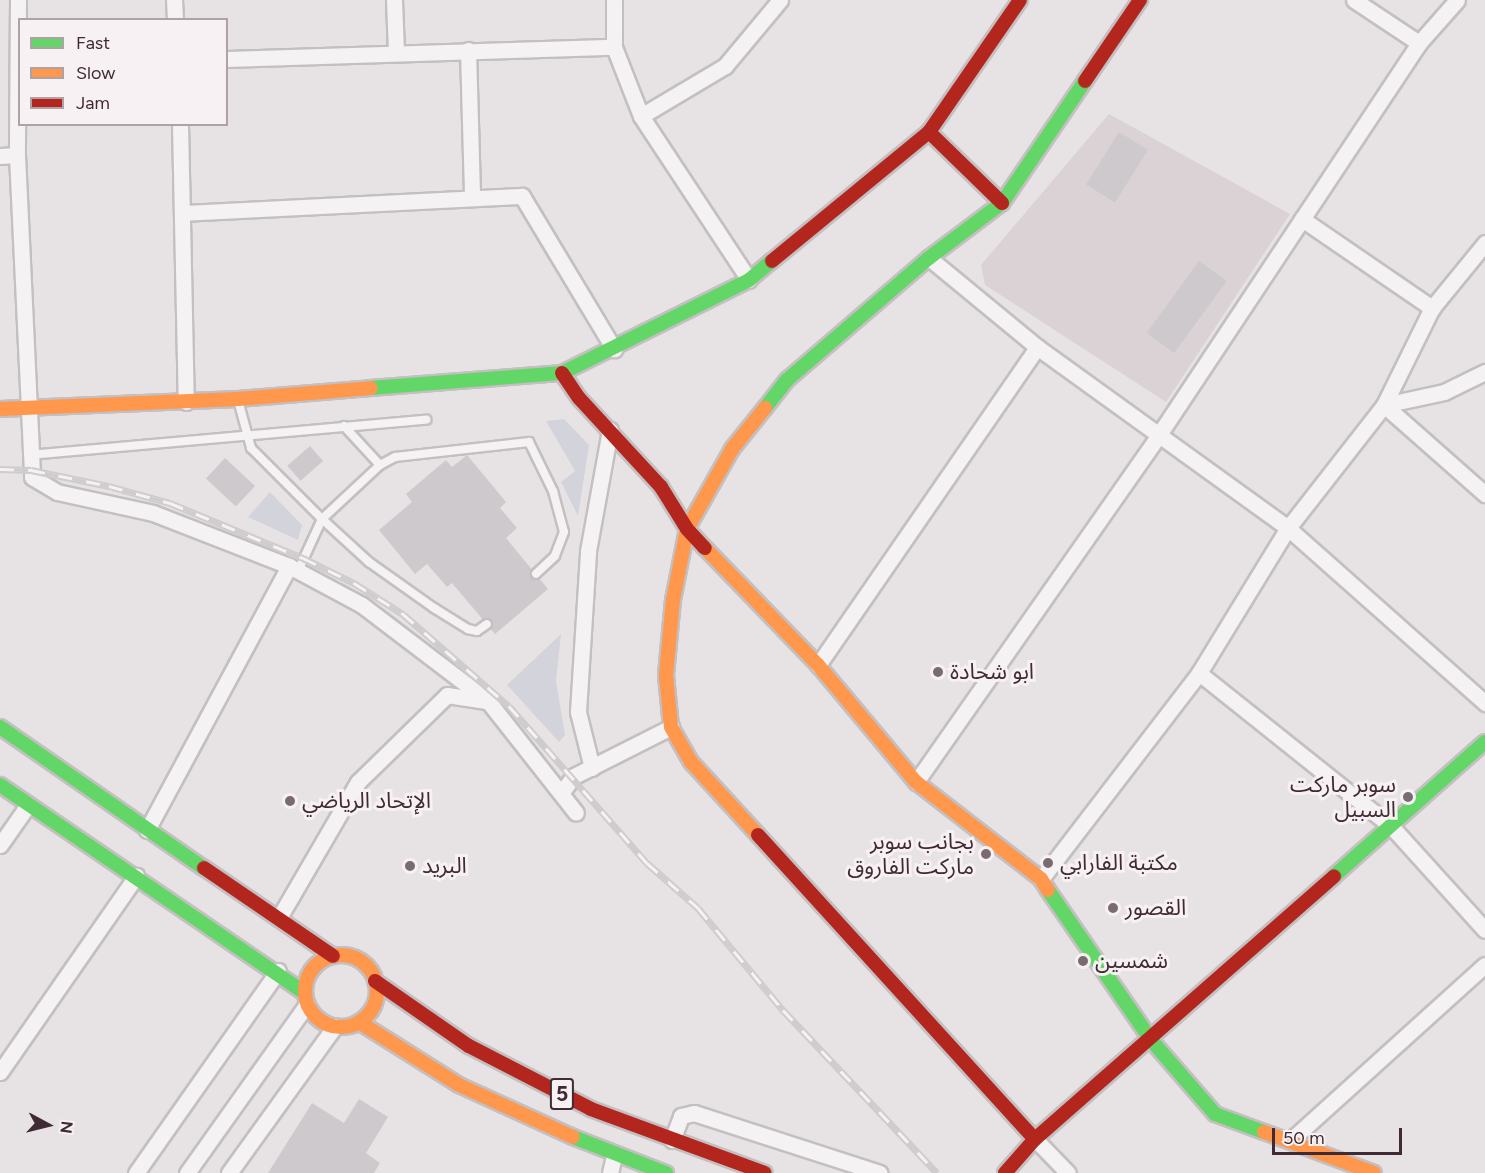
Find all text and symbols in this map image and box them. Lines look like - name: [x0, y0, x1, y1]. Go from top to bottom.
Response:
- legend: [18, 18, 228, 126]
- text: Fast: [76, 32, 110, 54]
- text: Slow: [76, 62, 115, 84]
- text: Jam: [76, 92, 110, 114]
- place label: ابو شحادة: [950, 659, 1034, 685]
- marker: ابو شحادة: [931, 665, 945, 679]
- place label: سوبر ماركت السبيل: [1290, 771, 1396, 822]
- place label: الإتحاد الرياضي: [302, 788, 431, 814]
- marker: سوبر ماركت السبيل: [1401, 790, 1415, 804]
- marker: الإتحاد الرياضي: [283, 794, 297, 808]
- place label: بجانب سوبر ماركت الفاروق: [847, 828, 974, 879]
- marker: بجانب سوبر ماركت الفاروق: [979, 847, 993, 861]
- place label: مكتبة الفارابي: [1060, 850, 1178, 876]
- place label: البريد: [422, 853, 467, 879]
- marker: مكتبة الفارابي: [1041, 856, 1055, 870]
- marker: البريد: [403, 859, 417, 873]
- place label: القصور: [1125, 895, 1186, 921]
- marker: القصور: [1106, 901, 1120, 915]
- place label: شمسين: [1095, 948, 1168, 974]
- marker: شمسين: [1076, 954, 1090, 968]
- road number: 5: [548, 1076, 576, 1112]
- north arrow: [18, 1095, 78, 1155]
- scale bar: [1275, 1116, 1406, 1154]
- text: N: [56, 1120, 77, 1135]
- text: 50 m: [1283, 1127, 1325, 1149]

